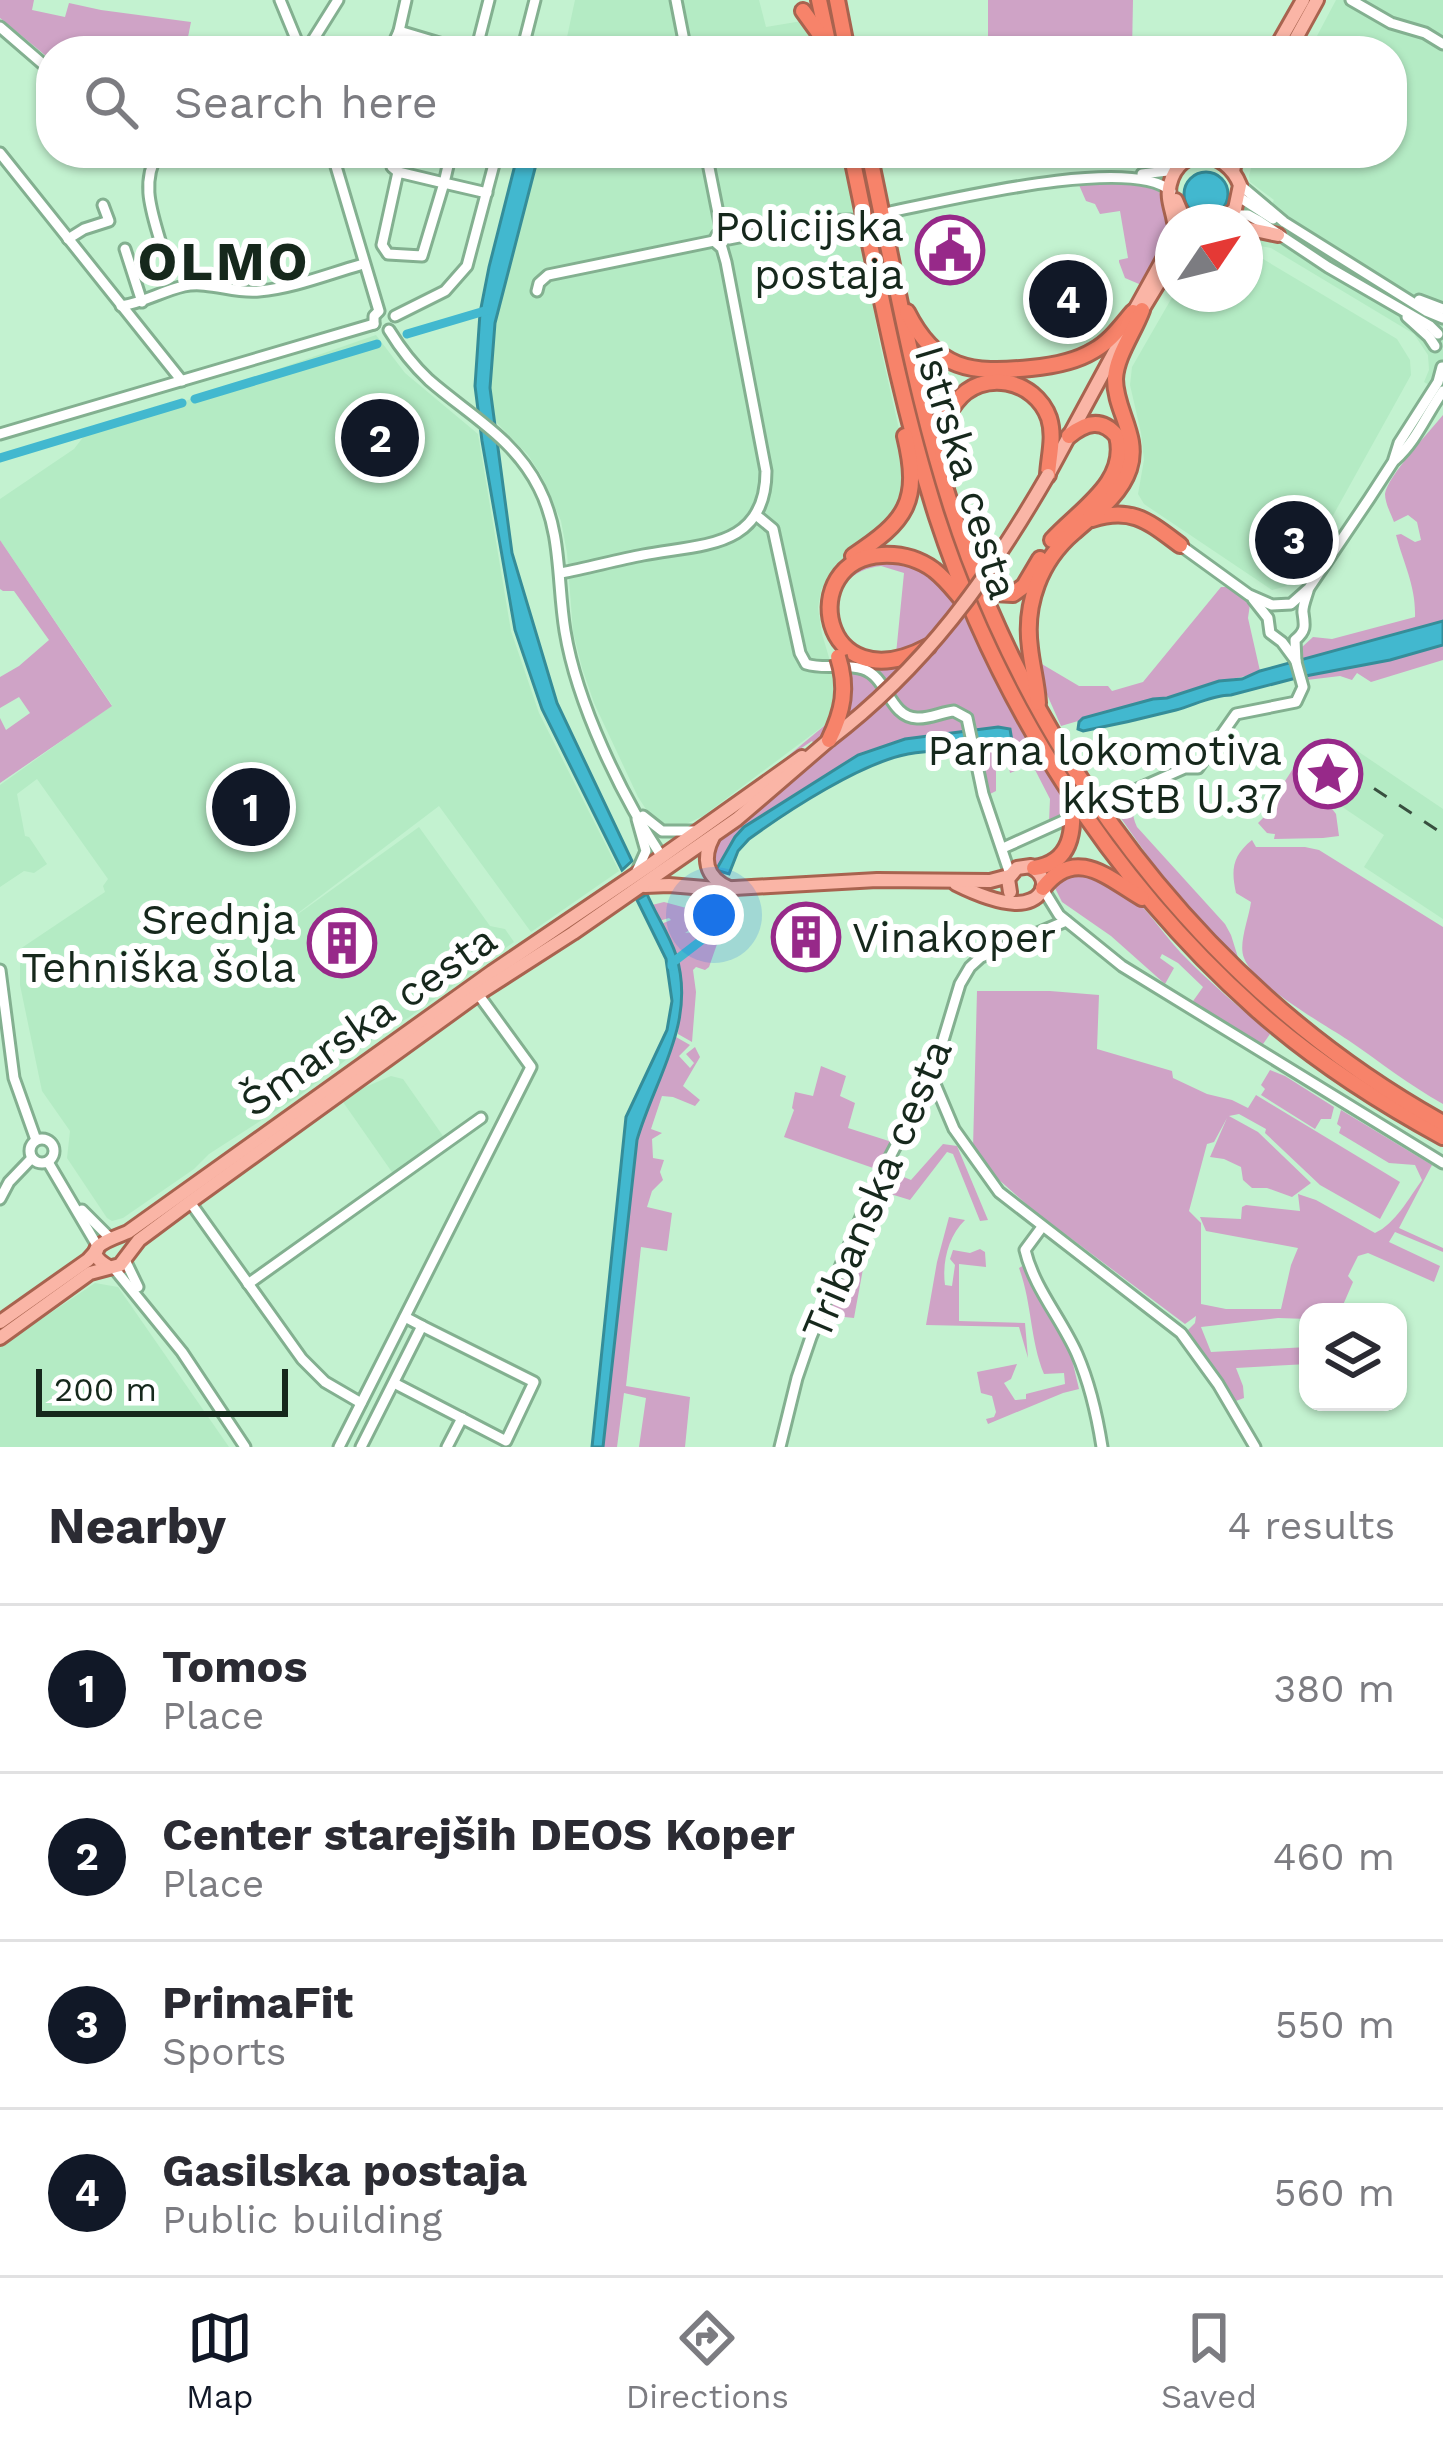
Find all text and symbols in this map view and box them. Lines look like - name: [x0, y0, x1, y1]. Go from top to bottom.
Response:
- search box: [36, 36, 1407, 168]
- icon: search: [78, 69, 144, 135]
- text: Search here: [174, 76, 438, 129]
- place label: Policijska postaja: [714, 202, 904, 299]
- north arrow: [1155, 204, 1263, 312]
- public building icon: Policijska postaja: [915, 215, 985, 285]
- district label: OLMO: [137, 230, 311, 293]
- pin: 4: [1029, 254, 1107, 344]
- street label: Istrska cesta: [905, 340, 1028, 605]
- pin: 2: [341, 393, 419, 483]
- pin: 3: [1255, 495, 1333, 585]
- place label: Parna lokomotiva kkStB U.37: [927, 726, 1282, 823]
- place icon: Parna lokomotiva kkStB U.37: [1293, 739, 1363, 809]
- pin: 1: [212, 762, 290, 852]
- your location: [684, 885, 744, 945]
- place label: Srednja Tehniška šola: [21, 895, 296, 992]
- building icon: Vinakoper: [771, 902, 841, 972]
- building icon: Srednja Tehniška šola: [307, 908, 377, 978]
- street label: Šmarska cesta: [231, 913, 505, 1127]
- place label: Vinakoper: [852, 913, 1056, 962]
- street label: Tribanska cesta: [791, 1032, 962, 1346]
- map controls: [1299, 1303, 1407, 1411]
- button: layers: [1299, 1303, 1407, 1411]
- scale bar: [36, 1363, 288, 1416]
- text: 200 m: [54, 1370, 157, 1409]
- text: Nearby: [48, 1496, 226, 1555]
- text: 4 results: [1227, 1503, 1395, 1548]
- text: Tomos: [162, 1640, 308, 1693]
- text: 1: [79, 1666, 95, 1711]
- text: 380 m: [1274, 1666, 1395, 1711]
- text: Place: [162, 1693, 264, 1738]
- text: Center starejših DEOS Koper: [162, 1808, 795, 1861]
- text: 2: [75, 1834, 99, 1879]
- text: 460 m: [1273, 1834, 1395, 1879]
- text: Place: [162, 1861, 264, 1906]
- text: PrimaFit: [162, 1976, 353, 2029]
- text: 3: [75, 2002, 99, 2047]
- text: 550 m: [1275, 2002, 1395, 2047]
- text: Sports: [162, 2029, 286, 2074]
- text: Gasilska postaja: [162, 2144, 527, 2197]
- text: 4: [74, 2170, 100, 2215]
- text: 560 m: [1274, 2170, 1395, 2215]
- text: Public building: [162, 2197, 442, 2242]
- tab: Map: [186, 2305, 253, 2416]
- tab: Directions: [626, 2305, 789, 2416]
- tab: Saved: [1161, 2305, 1257, 2416]

